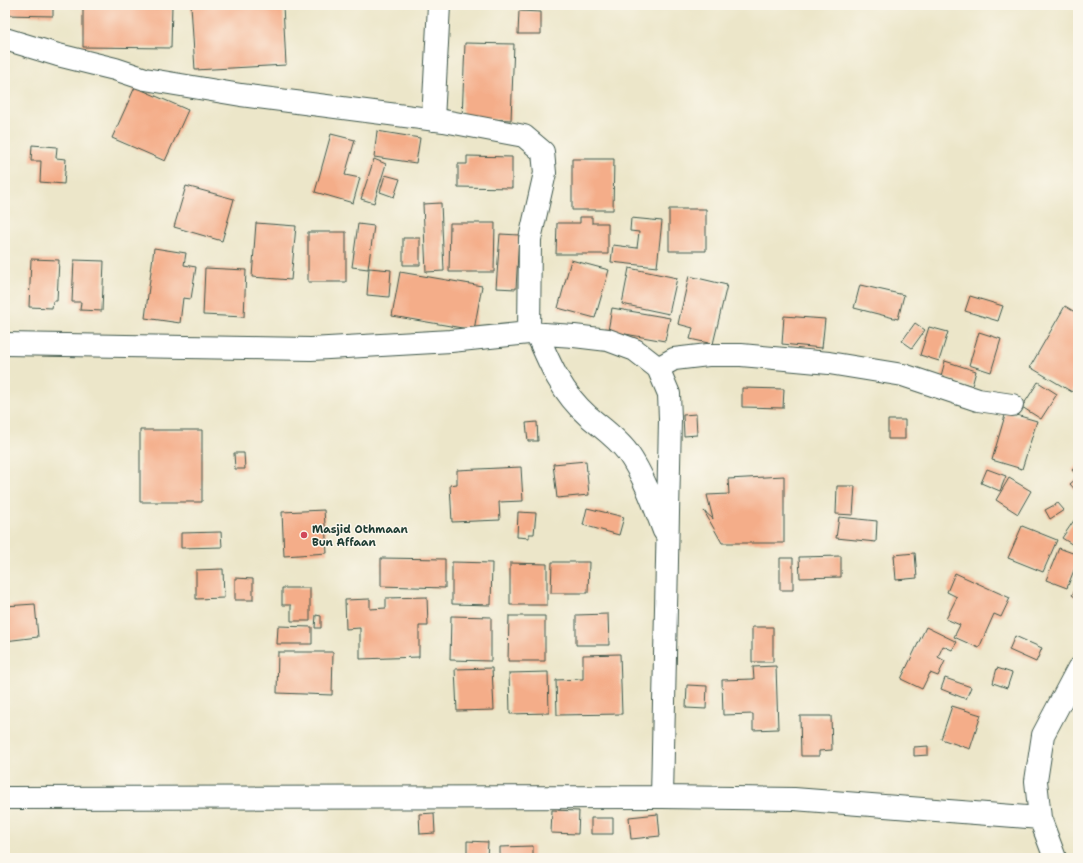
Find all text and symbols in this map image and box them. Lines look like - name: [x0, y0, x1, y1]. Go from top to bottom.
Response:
- place label: Masjid Othmaan Bun Affaan: [312, 522, 408, 550]
- marker: Masjid Othmaan Bun Affaan: [299, 530, 309, 540]

